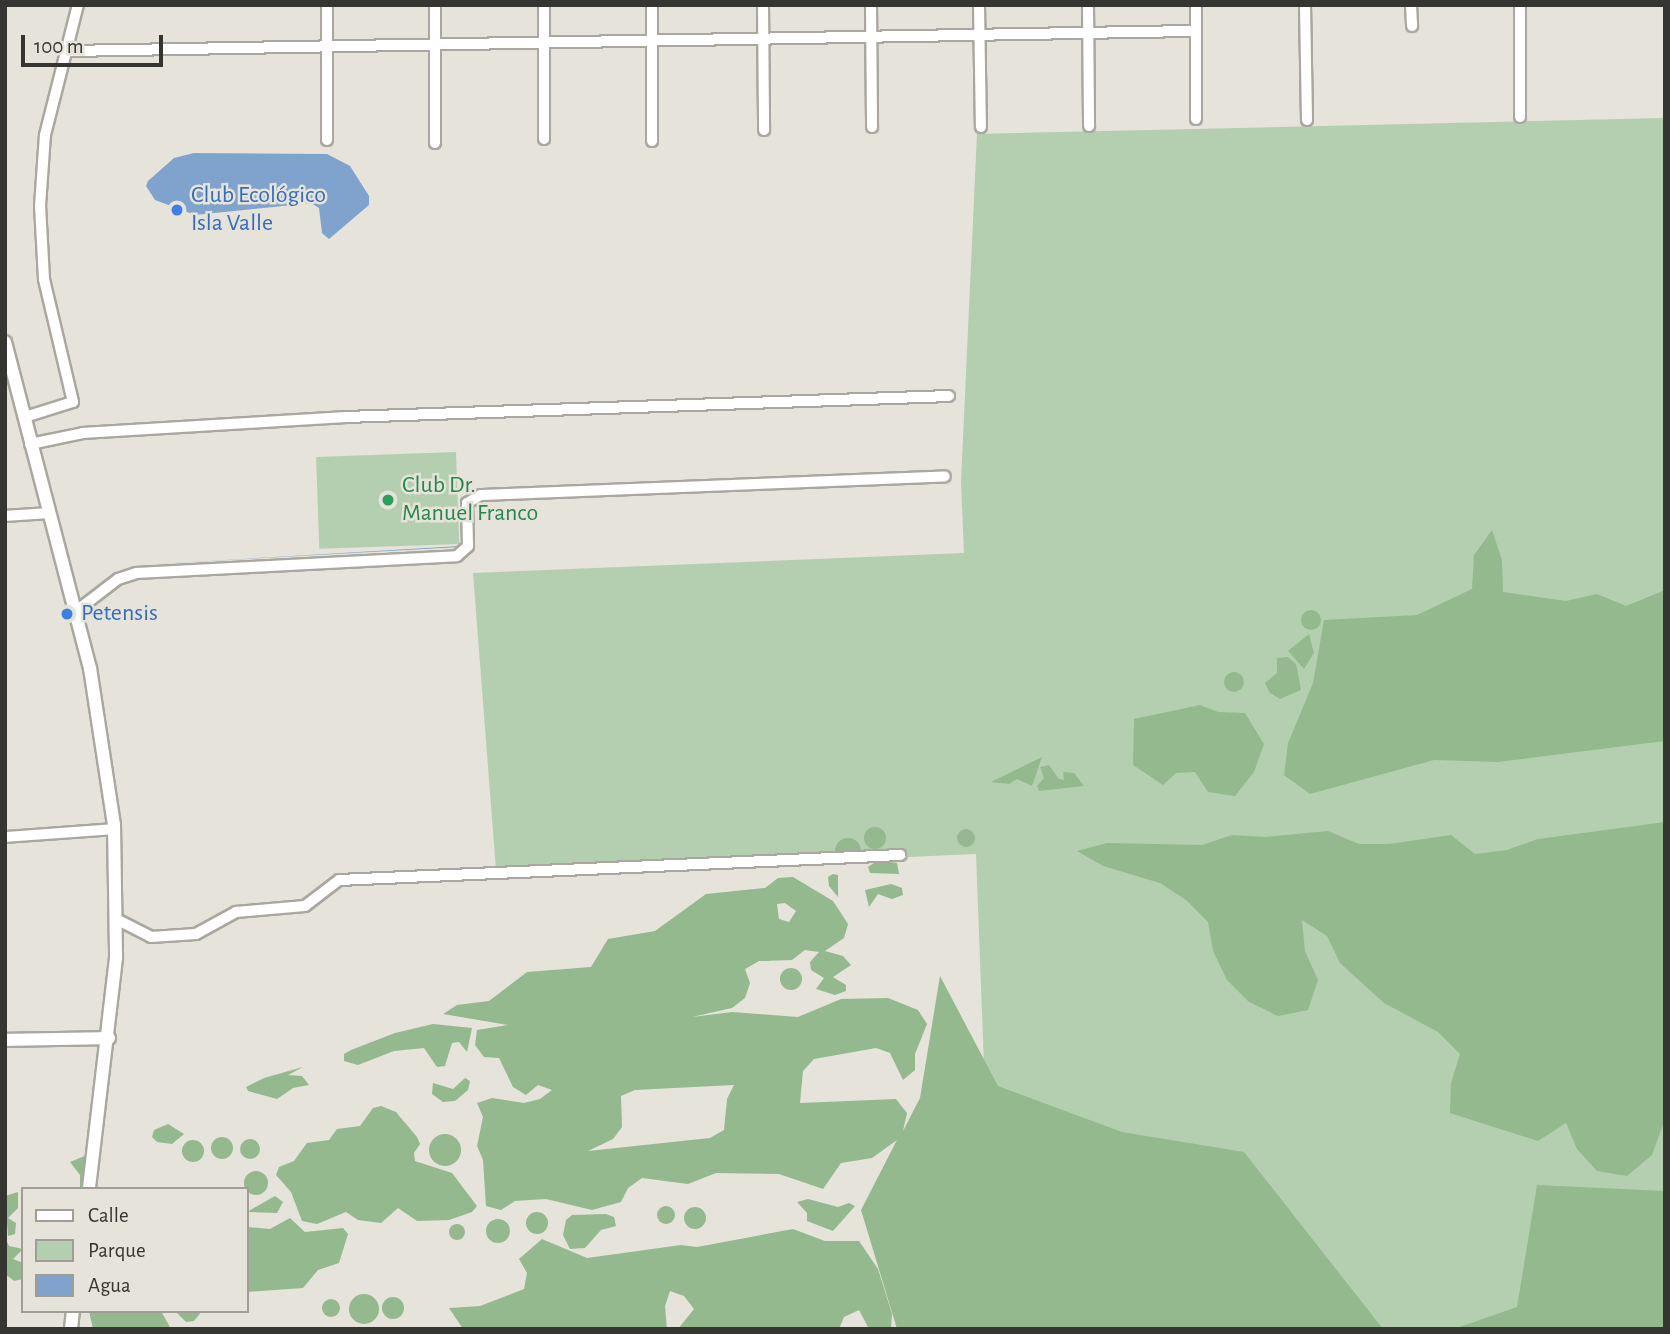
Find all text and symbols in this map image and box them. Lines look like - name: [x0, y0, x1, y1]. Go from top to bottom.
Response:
- scale bar: [24, 21, 166, 65]
- text: 100 m: [34, 36, 84, 57]
- place label: Club Ecológico Isla Valle: [191, 182, 326, 238]
- marker: Club Ecológico Isla Valle: [169, 202, 185, 218]
- place label: Club Dr. Manuel Franco: [402, 472, 538, 528]
- marker: Club Dr. Manuel Franco: [380, 492, 396, 508]
- place label: Petensis: [81, 600, 158, 628]
- marker: Petensis: [59, 606, 75, 622]
- legend: [21, 1187, 248, 1313]
- text: Calle: [88, 1205, 129, 1226]
- text: Parque: [88, 1240, 146, 1261]
- text: Agua: [88, 1275, 131, 1296]

